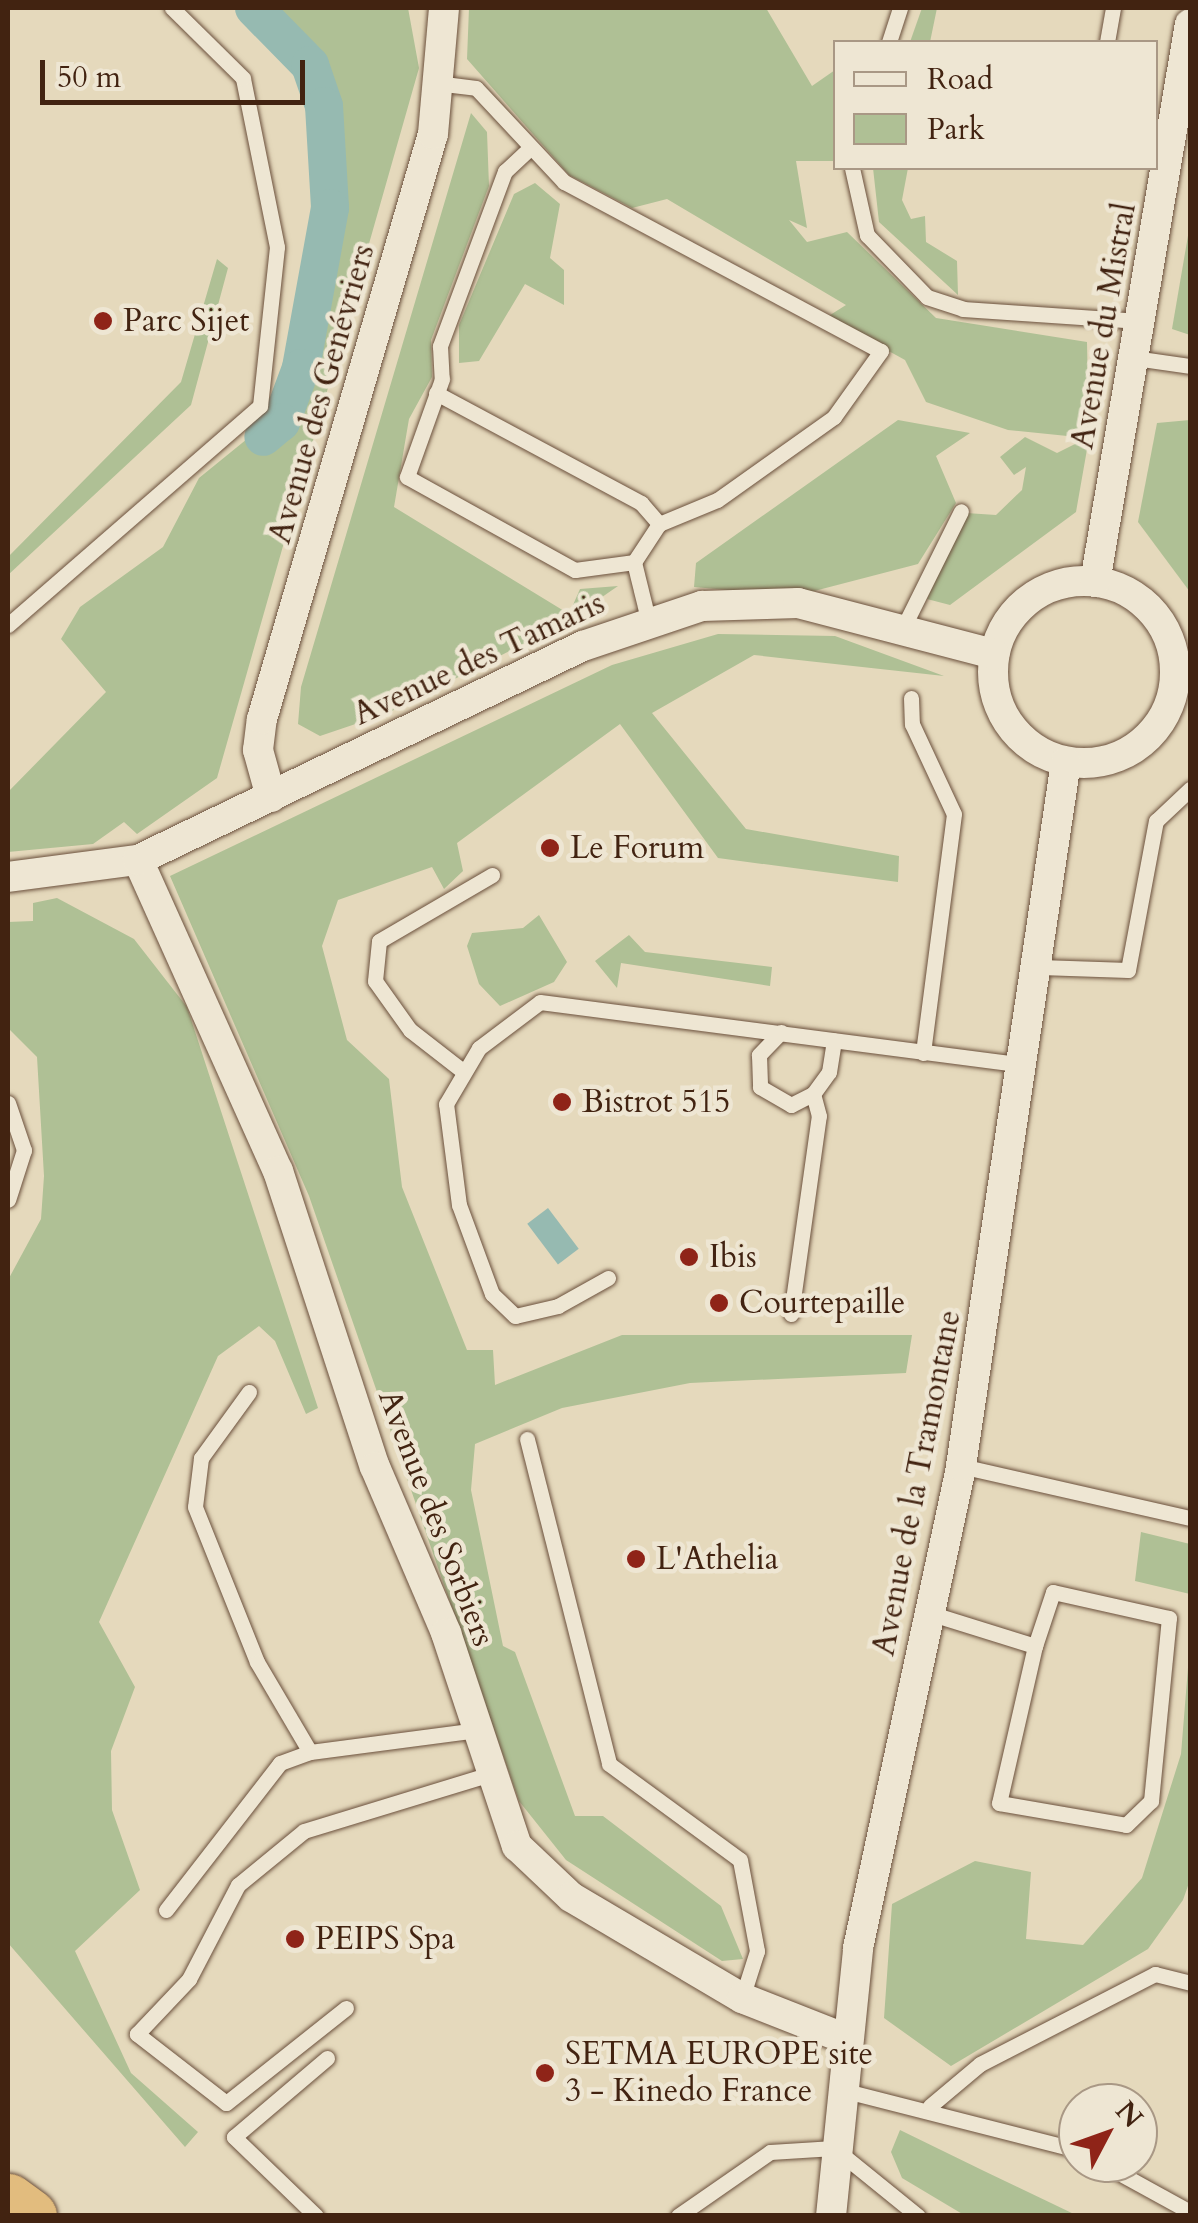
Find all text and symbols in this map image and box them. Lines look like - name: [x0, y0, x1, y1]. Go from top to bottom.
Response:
- scale bar: [45, 40, 310, 102]
- legend: [833, 40, 1158, 170]
- text: 50 m: [57, 57, 121, 98]
- text: Road: [927, 59, 993, 100]
- text: Park: [927, 109, 985, 150]
- street label: Avenue du Mistral: [1063, 200, 1145, 452]
- street label: Avenue des Genévriers: [261, 240, 383, 548]
- place label: Parc Sijet: [123, 302, 249, 340]
- marker: Parc Sijet: [92, 310, 114, 332]
- street label: Avenue des Tamaris: [347, 584, 611, 734]
- place label: Le Forum: [570, 829, 704, 867]
- marker: Le Forum: [539, 837, 561, 859]
- place label: Bistrot 515: [582, 1083, 730, 1121]
- marker: Bistrot 515: [551, 1091, 573, 1113]
- place label: Ibis: [709, 1238, 757, 1276]
- marker: Ibis: [678, 1246, 700, 1268]
- place label: Courtepaille: [739, 1284, 905, 1322]
- marker: Courtepaille: [708, 1292, 730, 1314]
- street label: Avenue de la Tramontane: [865, 1307, 969, 1659]
- street label: Avenue des Sorbiers: [369, 1384, 503, 1652]
- place label: L'Athelia: [656, 1540, 779, 1578]
- marker: L'Athelia: [625, 1548, 647, 1570]
- place label: PEIPS Spa: [315, 1920, 455, 1958]
- marker: PEIPS Spa: [284, 1928, 306, 1950]
- place label: SETMA EUROPE site 3 - Kinedo France: [565, 2036, 873, 2111]
- marker: SETMA EUROPE site 3 - Kinedo France: [534, 2062, 556, 2084]
- north arrow: [1058, 2083, 1158, 2183]
- text: N: [1107, 2093, 1151, 2136]

